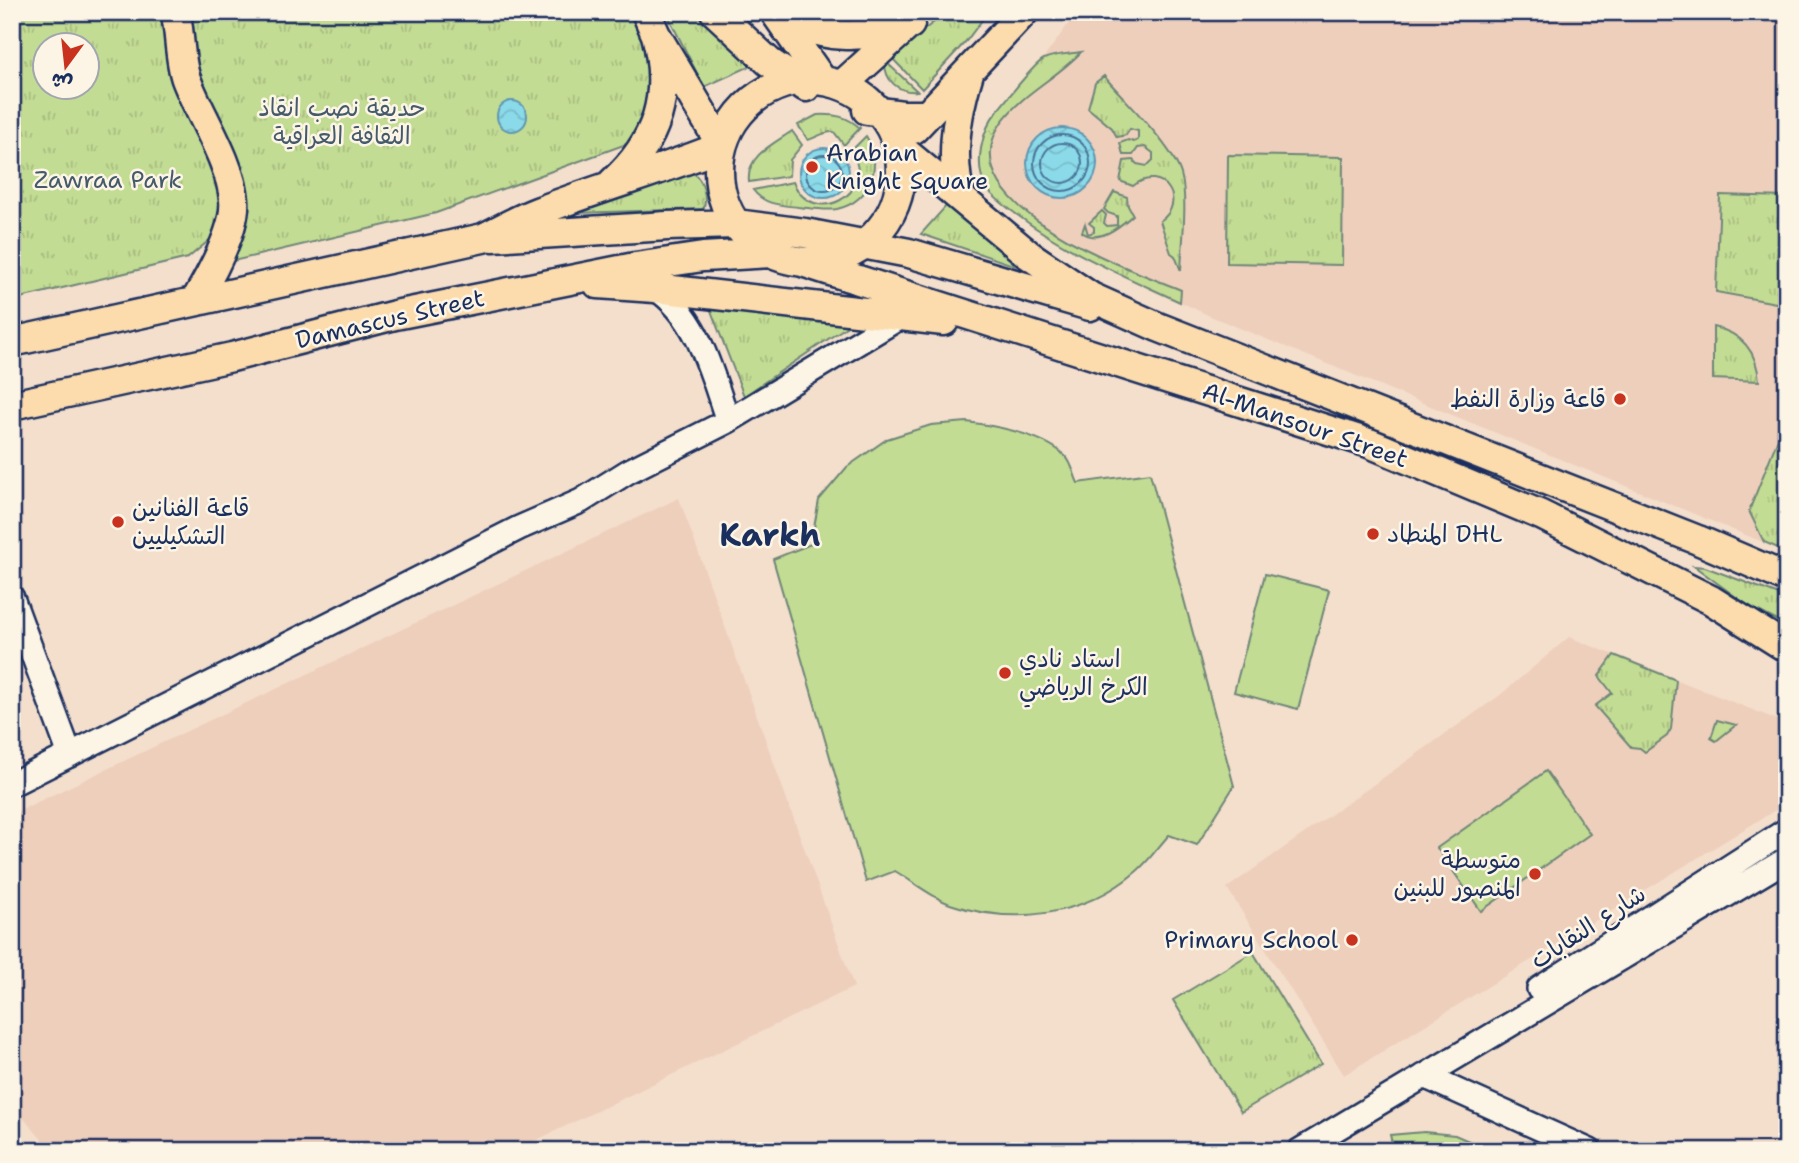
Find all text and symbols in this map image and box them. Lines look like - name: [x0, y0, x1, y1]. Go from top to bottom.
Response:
- north arrow: [32, 32, 102, 102]
- text: ش: [48, 67, 75, 97]
- park label: حديقة نصب انقاذ الثقافة العراقية: [258, 92, 426, 152]
- place label: Arabian Knight Square: [826, 137, 989, 197]
- marker: Arabian Knight Square: [804, 159, 820, 175]
- park label: Zawraa Park: [34, 164, 182, 196]
- street label: Damascus Street: [292, 282, 488, 356]
- street label: Al-Mansour Street: [1198, 375, 1412, 475]
- place label: قاعة وزارة النفط: [1450, 383, 1606, 415]
- marker: قاعة وزارة النفط: [1612, 391, 1628, 407]
- place label: قاعة الفنانين التشكيليين: [132, 492, 250, 552]
- district label: Karkh: [719, 513, 821, 556]
- marker: قاعة الفنانين التشكيليين: [110, 514, 126, 530]
- place label: المنطاد DHL: [1387, 518, 1503, 550]
- marker: المنطاد DHL: [1365, 526, 1381, 542]
- place label: استاد نادي الكرخ الرياضي: [1019, 643, 1148, 708]
- marker: استاد نادي الكرخ الرياضي: [997, 665, 1013, 681]
- place label: متوسطة المنصور للبنين: [1393, 844, 1521, 904]
- marker: متوسطة المنصور للبنين: [1527, 866, 1543, 882]
- street label: شارع النقابات: [1524, 878, 1652, 977]
- place label: Primary School: [1164, 924, 1339, 956]
- marker: Primary School: [1344, 932, 1360, 948]

